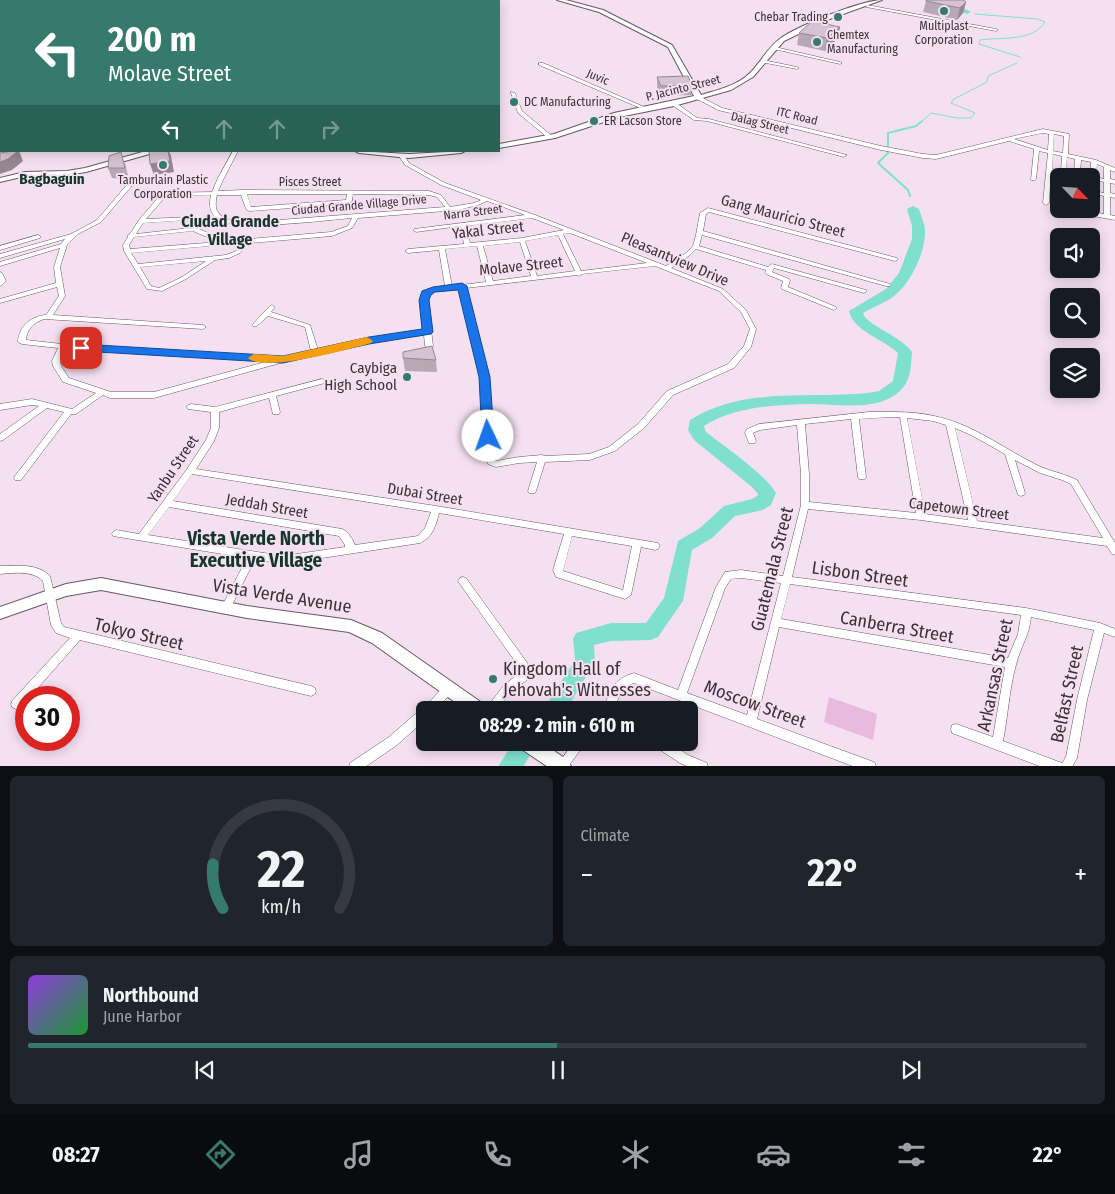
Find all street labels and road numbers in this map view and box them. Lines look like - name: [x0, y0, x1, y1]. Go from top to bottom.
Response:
- street label: Juvic: [585, 66, 611, 88]
- street label: P. Jacinto Street: [644, 72, 722, 104]
- street label: ITC Road: [775, 104, 819, 128]
- street label: Dalag Street: [729, 109, 791, 137]
- street label: Pisces Street: [279, 175, 341, 189]
- street label: Gang Mauricio Street: [719, 191, 847, 241]
- street label: Ciudad Grande Village Drive: [291, 192, 427, 218]
- street label: Narra Street: [443, 201, 503, 223]
- street label: Yakal Street: [451, 217, 525, 243]
- street label: Pleasantview Drive: [618, 228, 732, 290]
- street label: Molave Street: [478, 253, 564, 279]
- street label: Yanbu Street: [144, 432, 202, 506]
- street label: Dubai Street: [386, 479, 464, 509]
- street label: Jeddah Street: [224, 490, 310, 522]
- street label: Capetown Street: [908, 494, 1010, 524]
- street label: Guatemala Street: [746, 504, 798, 634]
- street label: Lisbon Street: [810, 556, 910, 592]
- street label: Vista Verde Avenue: [211, 574, 353, 618]
- street label: Canberra Street: [838, 606, 956, 648]
- street label: Tokyo Street: [92, 613, 186, 655]
- street label: Arkansas Street: [972, 617, 1018, 733]
- street label: Belfast Street: [1046, 643, 1088, 745]
- street label: Moscow Street: [701, 675, 809, 733]

